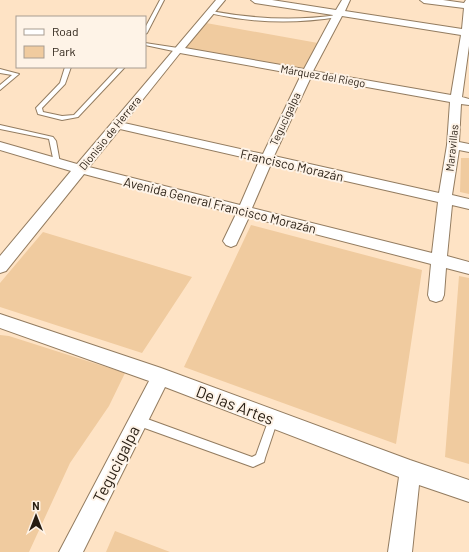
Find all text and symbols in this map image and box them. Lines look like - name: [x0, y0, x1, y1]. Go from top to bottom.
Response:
- legend: [16, 16, 146, 68]
- text: Road: [52, 24, 79, 38]
- text: Park: [52, 44, 76, 58]
- street label: Márquez del Riego: [280, 62, 367, 89]
- street label: Tegucigalpa: [267, 90, 303, 148]
- street label: Dionisio de Herrera: [76, 93, 143, 172]
- street label: Maravillas: [443, 124, 460, 172]
- street label: Francisco Morazán: [239, 145, 345, 185]
- street label: Avenida General Francisco Morazán: [122, 173, 318, 237]
- street label: De las Artes: [194, 381, 277, 428]
- street label: Tegucigalpa: [88, 422, 143, 505]
- north arrow: [16, 496, 56, 536]
- text: N: [32, 499, 40, 512]

